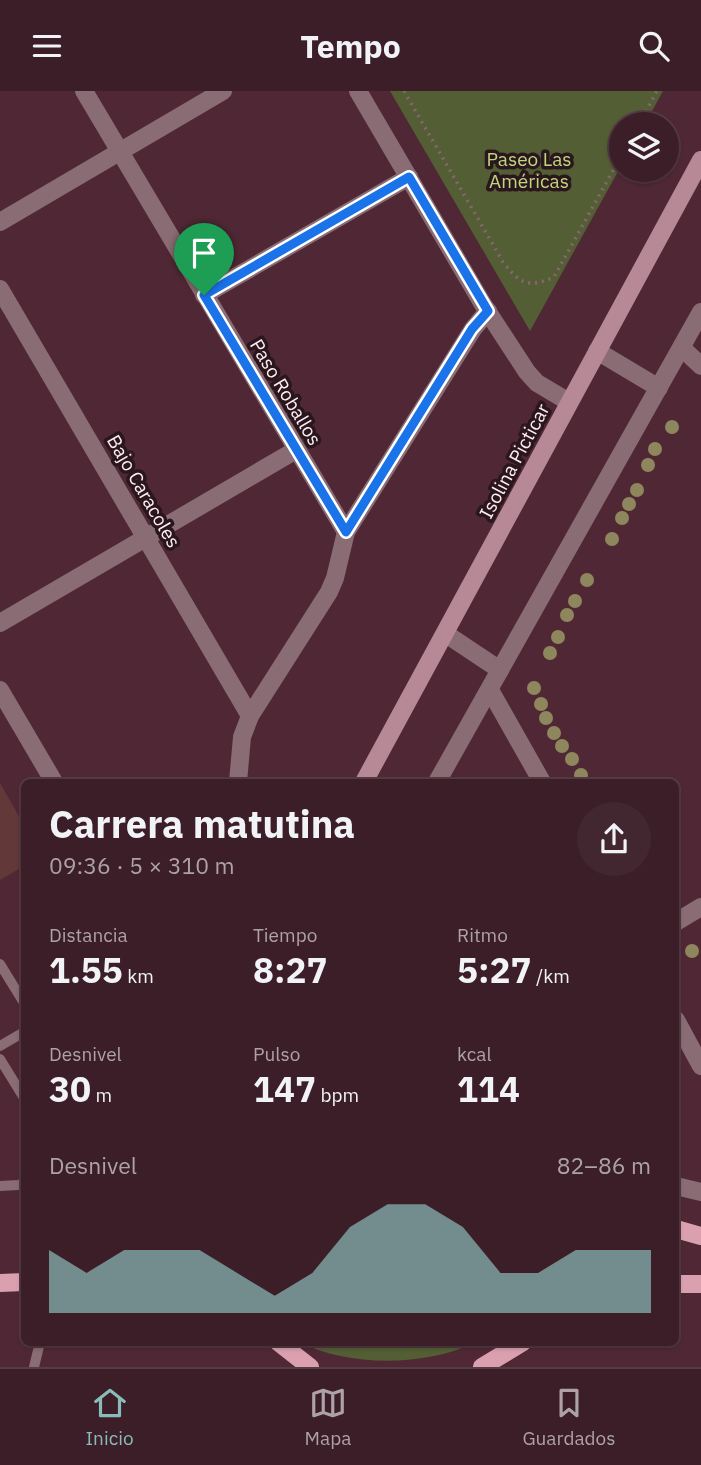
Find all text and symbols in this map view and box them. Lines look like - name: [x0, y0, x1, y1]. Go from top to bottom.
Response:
- text: Tempo: [300, 25, 401, 67]
- icon: menu: [28, 27, 66, 65]
- icon: search: [635, 27, 673, 65]
- map controls: [609, 112, 679, 182]
- button: layers: [609, 112, 679, 182]
- park label: Paseo Las Américas: [486, 147, 572, 193]
- pin: [174, 223, 234, 295]
- icon: arrive: [185, 234, 223, 272]
- street label: Paso Roballos: [245, 335, 327, 449]
- street label: Isolina Picticar: [474, 399, 554, 523]
- street label: Bajo Caracoles: [102, 430, 186, 552]
- text: Carrera matutina: [49, 799, 355, 848]
- button: share: [577, 802, 651, 876]
- text: 09:36 · 5 × 310 m: [49, 850, 235, 880]
- text: Distancia: [49, 923, 128, 947]
- text: Tiempo: [253, 923, 317, 947]
- text: Ritmo: [457, 923, 508, 947]
- text: 1.55: [49, 947, 123, 993]
- text: 8:27: [253, 947, 328, 993]
- text: 5:27: [457, 947, 532, 993]
- text: km: [123, 964, 154, 988]
- text: /km: [532, 964, 570, 988]
- text: Desnivel: [49, 1042, 122, 1066]
- text: Pulso: [253, 1042, 300, 1066]
- text: kcal: [457, 1042, 492, 1066]
- text: 30: [49, 1066, 91, 1112]
- text: 147: [253, 1066, 316, 1112]
- text: 114: [457, 1066, 520, 1112]
- text: m: [91, 1083, 112, 1107]
- text: bpm: [316, 1083, 359, 1107]
- text: Desnivel: [49, 1150, 137, 1180]
- text: 82–86 m: [557, 1150, 651, 1180]
- tab: Inicio: [86, 1384, 134, 1450]
- tab: Mapa: [305, 1384, 351, 1450]
- tab: Guardados: [522, 1384, 615, 1450]

